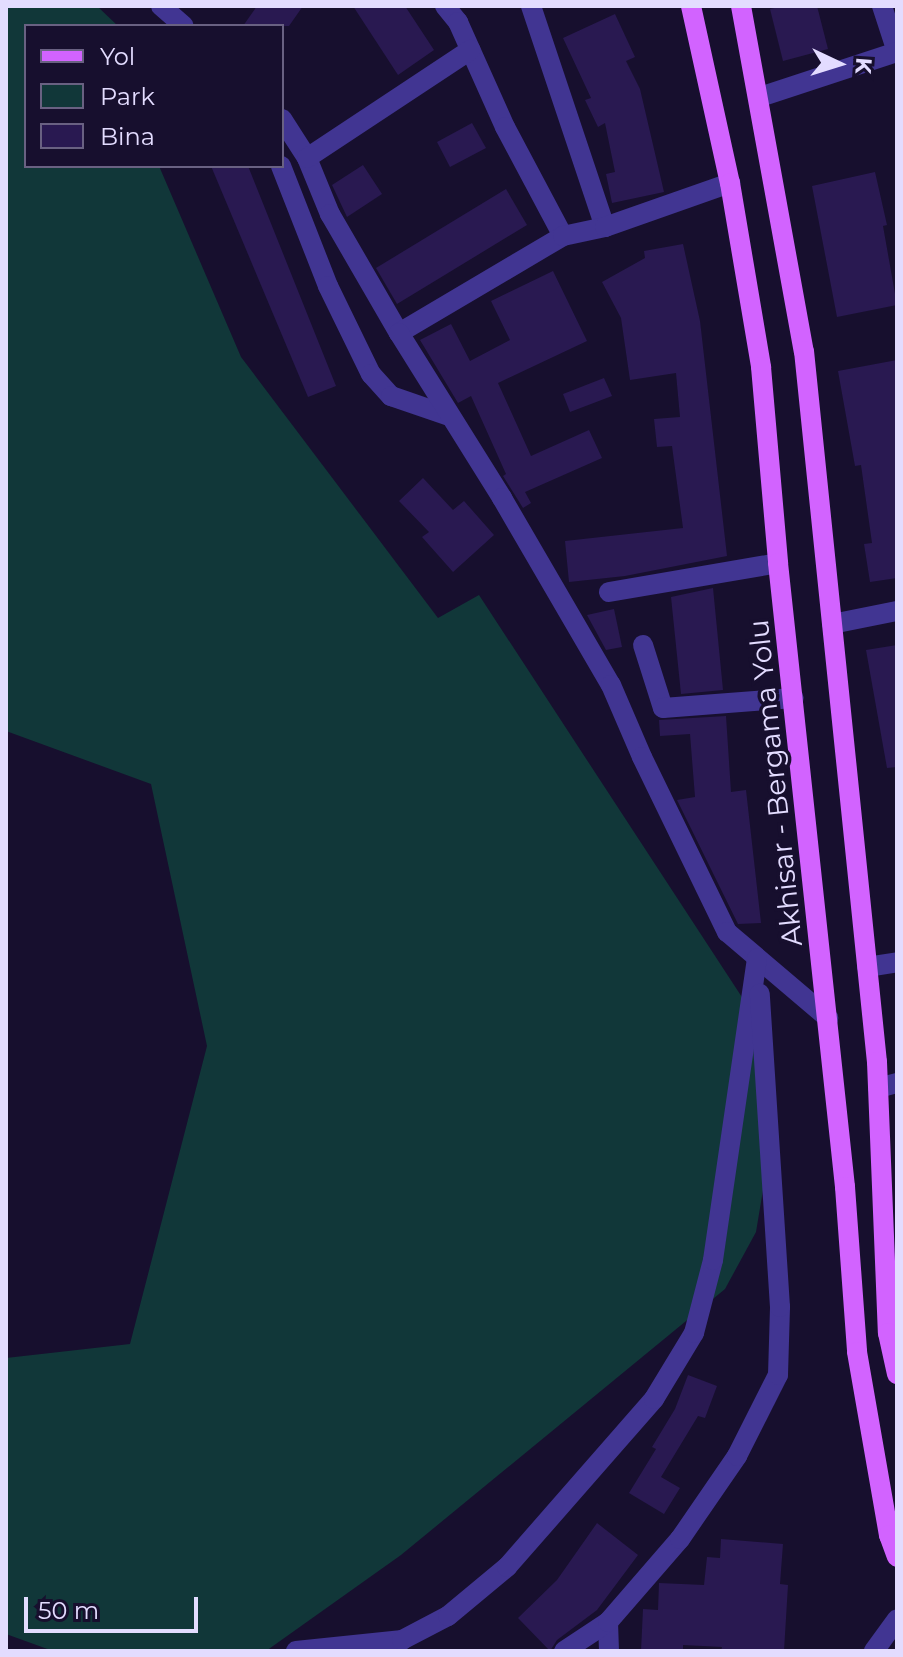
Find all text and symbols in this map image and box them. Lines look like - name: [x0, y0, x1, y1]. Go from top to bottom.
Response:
- legend: [24, 24, 284, 168]
- north arrow: [799, 24, 879, 104]
- text: Yol: [100, 42, 135, 71]
- text: K: [849, 57, 877, 75]
- text: Park: [100, 82, 155, 111]
- text: Bina: [100, 122, 155, 151]
- street label: Akhisar - Bergama Yolu: [741, 618, 809, 948]
- scale bar: [28, 1581, 202, 1631]
- text: 50 m: [38, 1596, 99, 1625]

